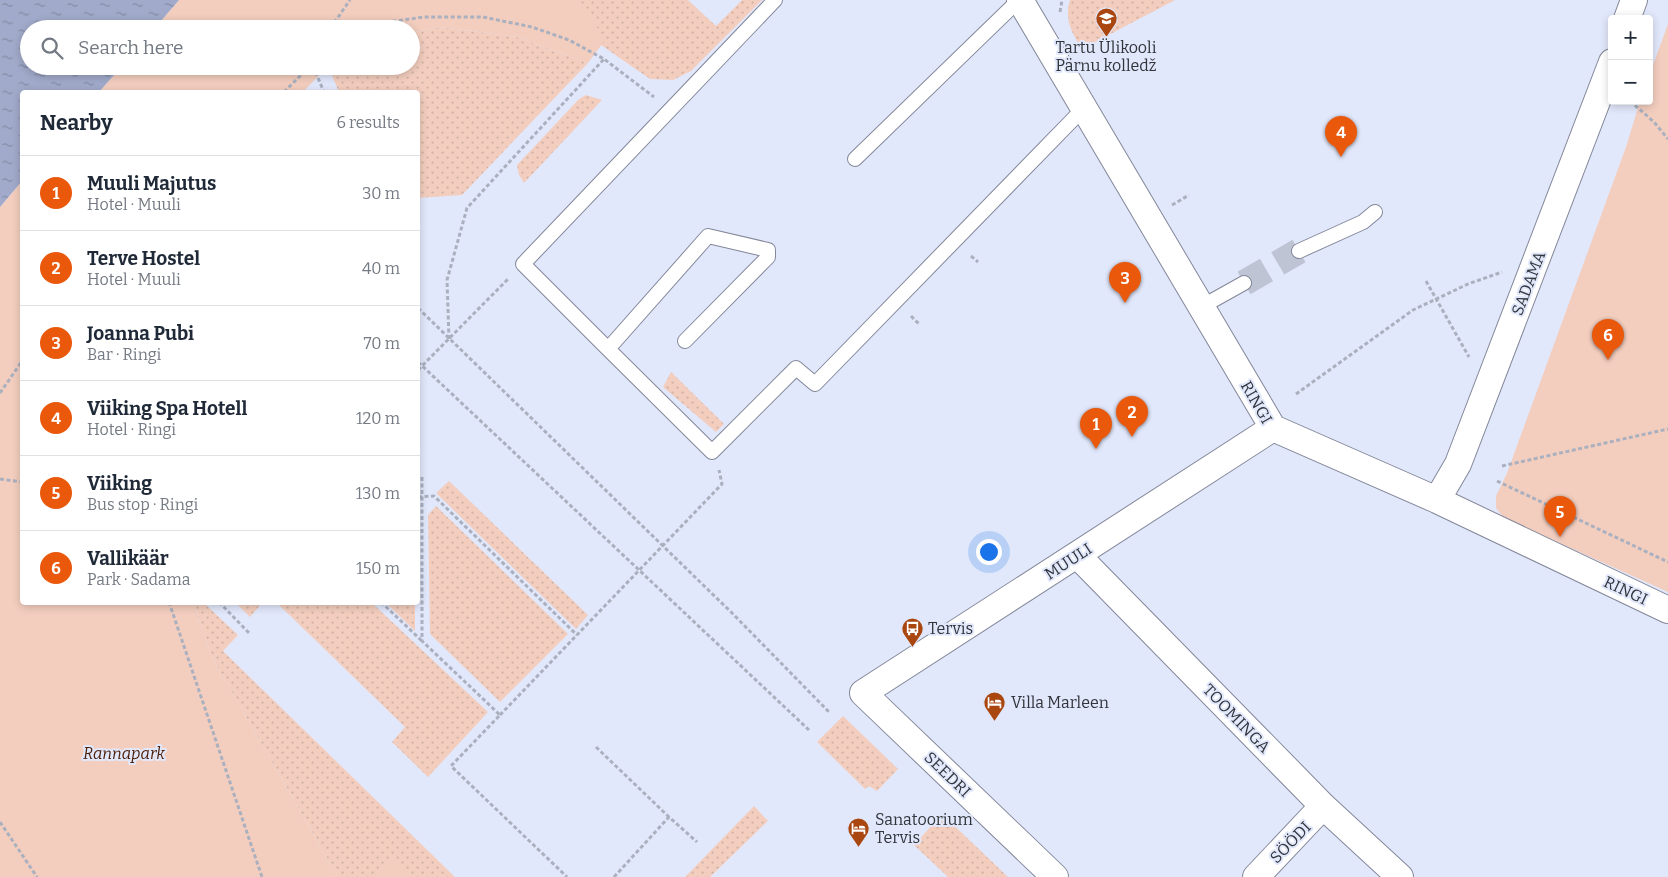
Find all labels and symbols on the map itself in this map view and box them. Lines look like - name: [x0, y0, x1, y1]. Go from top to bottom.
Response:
- school or university icon: Tartu Ülikooli Pärnu kolledž: [1094, 6, 1118, 37]
- place label: Tartu Ülikooli Pärnu kolledž: [1056, 38, 1157, 75]
- pin: 4: [1325, 116, 1357, 157]
- street label: SADAMA: [1508, 248, 1550, 318]
- pin: 3: [1109, 262, 1141, 303]
- pin: 6: [1592, 319, 1624, 360]
- street label: RINGI: [1237, 377, 1276, 427]
- pin: 2: [1116, 396, 1148, 437]
- pin: 1: [1080, 408, 1112, 449]
- pin: 5: [1544, 496, 1576, 537]
- your location: [976, 539, 1002, 565]
- street label: MUULI: [1041, 539, 1095, 584]
- street label: RINGI: [1601, 572, 1651, 609]
- bus stop icon: Tervis: [900, 616, 924, 647]
- place label: Tervis: [928, 619, 973, 638]
- street label: TOOMINGA: [1199, 680, 1275, 757]
- hotel icon: Villa Marleen: [983, 690, 1007, 721]
- place label: Villa Marleen: [1011, 693, 1109, 712]
- park label: Rannapark: [83, 744, 165, 763]
- street label: SEEDRI: [921, 748, 975, 801]
- place label: Sanatoorium Tervis: [875, 810, 973, 847]
- hotel icon: Sanatoorium Tervis: [847, 816, 871, 847]
- street label: SÖÖDI: [1266, 818, 1315, 867]

